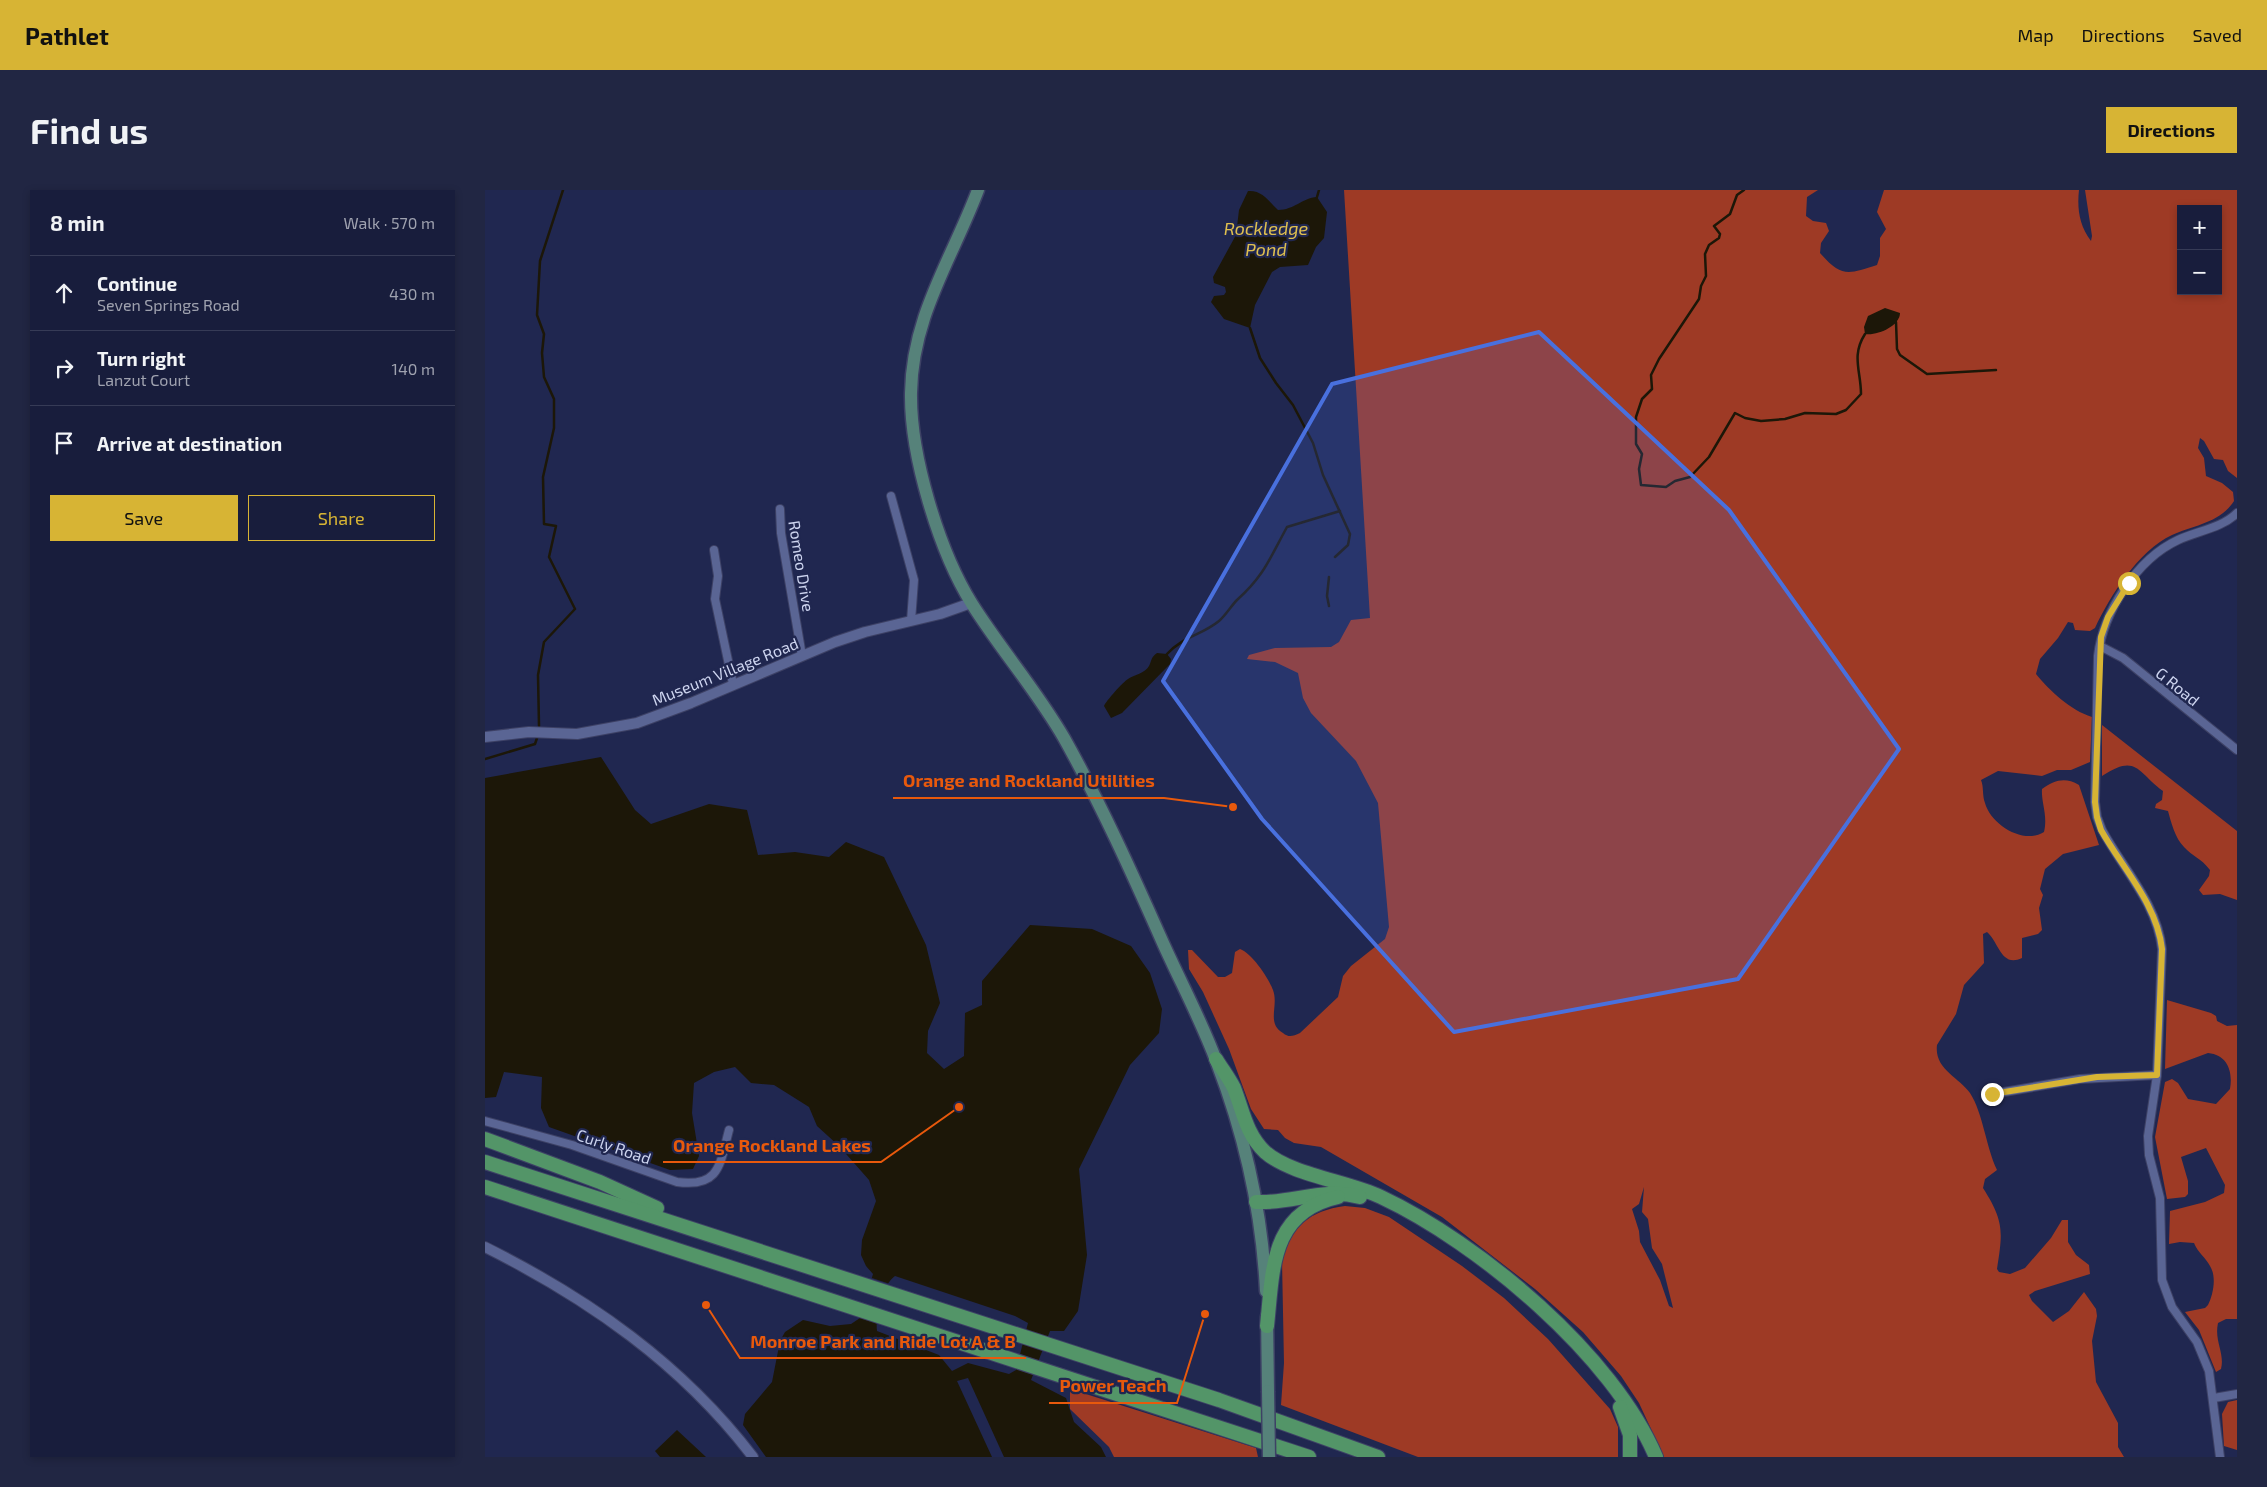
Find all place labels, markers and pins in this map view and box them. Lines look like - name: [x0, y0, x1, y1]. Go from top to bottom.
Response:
- callout: Orange and Rockland Utilities: [893, 765, 1164, 798]
- callout: Orange Rockland Lakes: [663, 1129, 881, 1162]
- callout: Monroe Park and Ride Lot A & B: [740, 1325, 1026, 1358]
- callout: Power Teach: [1049, 1370, 1177, 1403]

